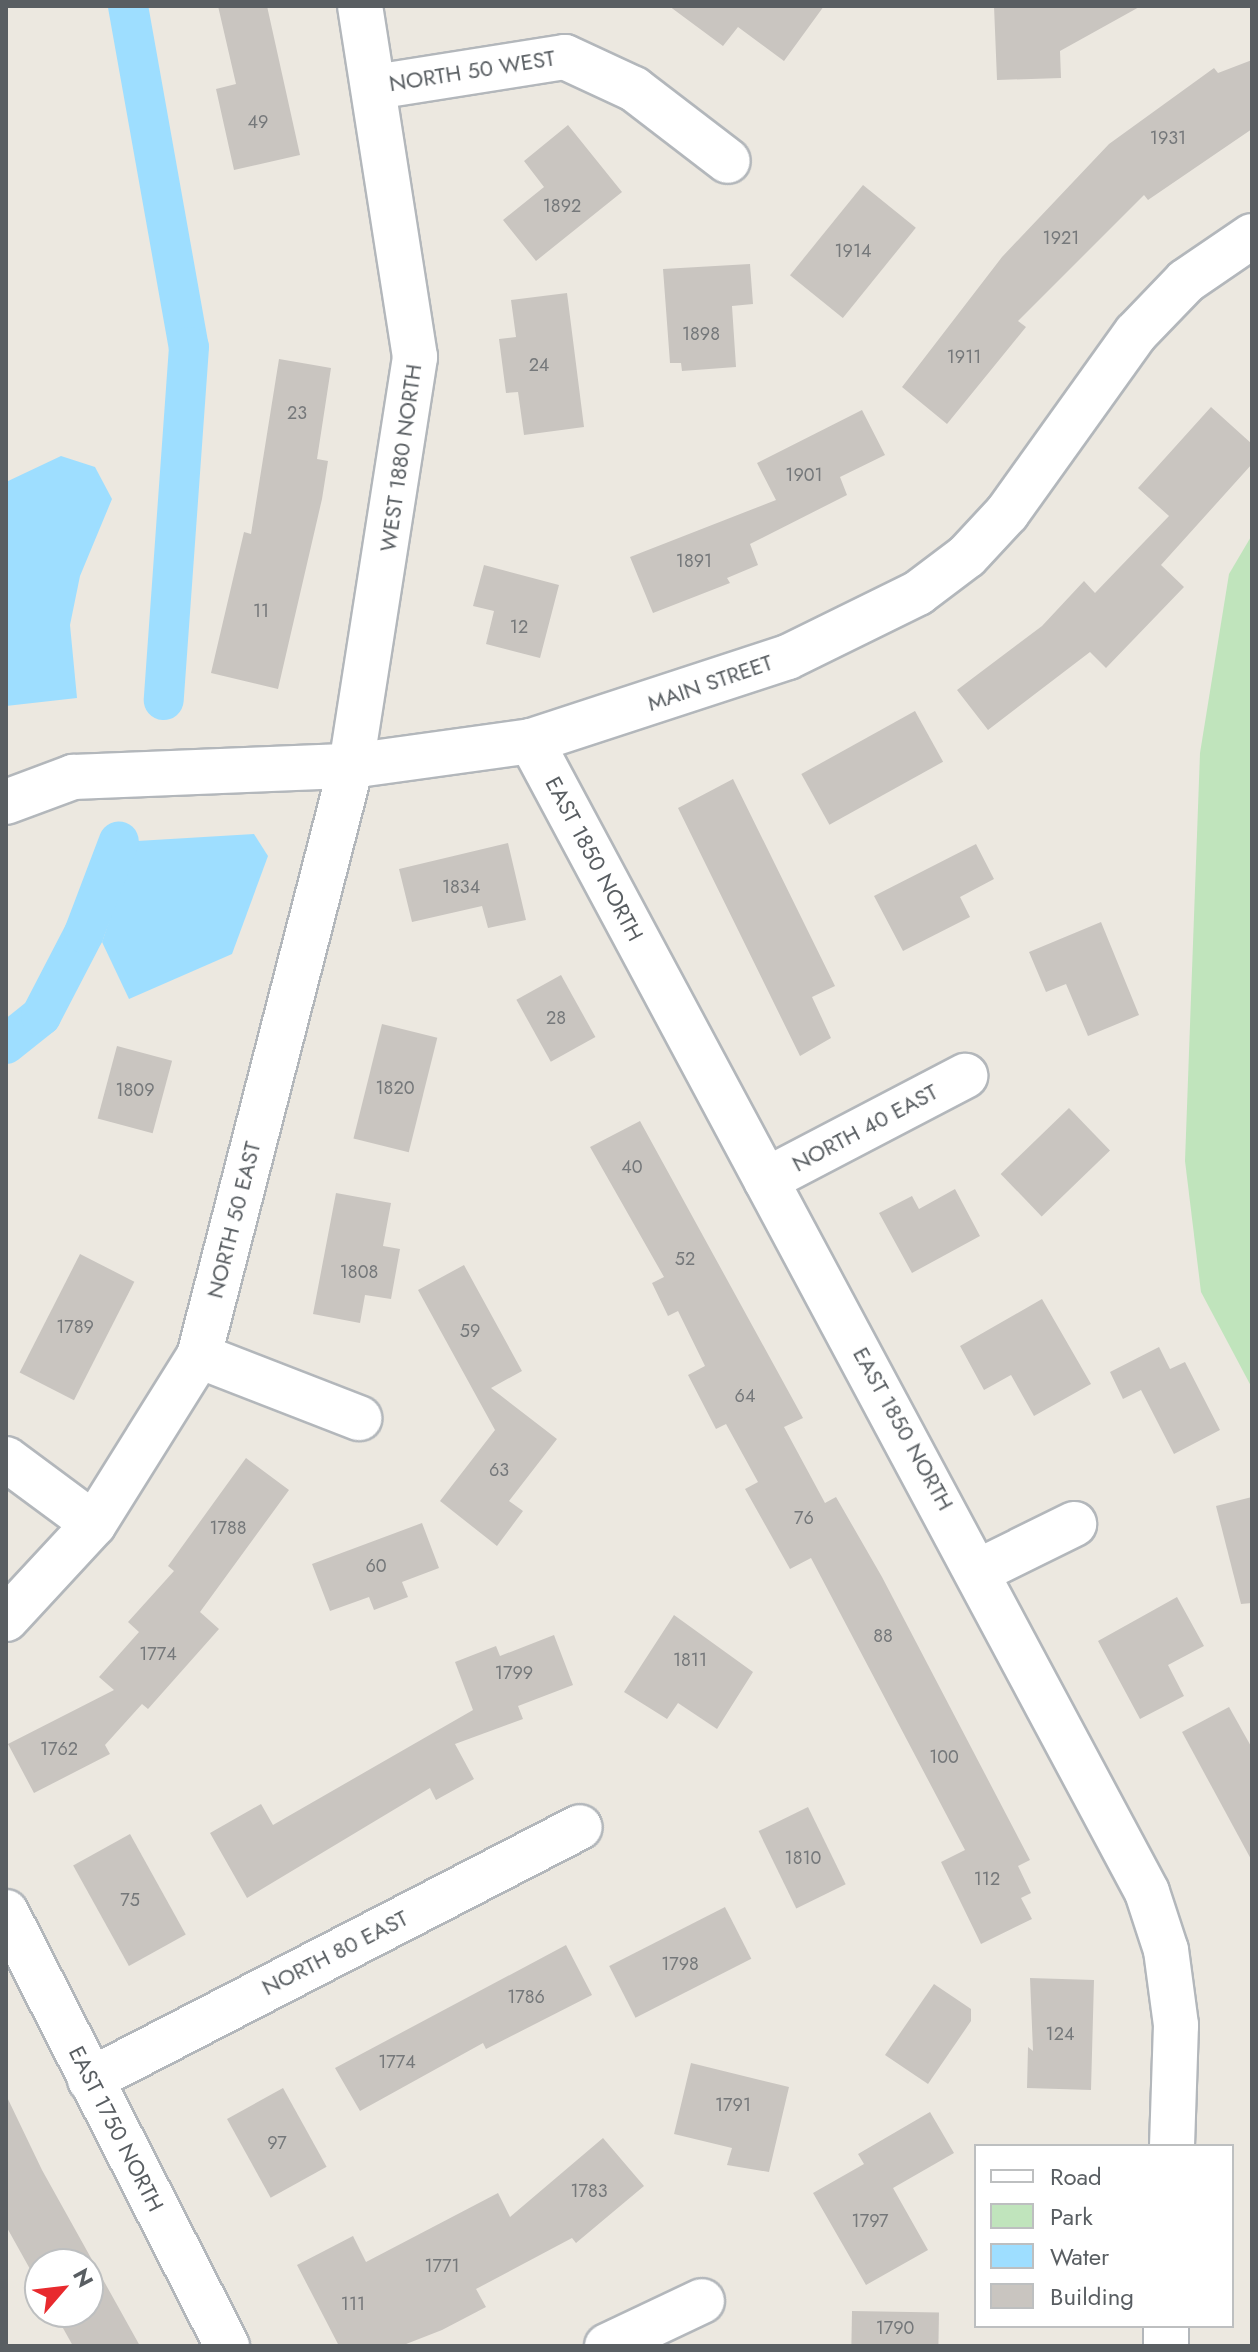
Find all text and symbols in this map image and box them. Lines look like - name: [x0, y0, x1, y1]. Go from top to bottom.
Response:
- street label: NORTH 50 WEST: [387, 45, 557, 97]
- house number: 49: [248, 111, 268, 133]
- house number: 1931: [1150, 127, 1186, 149]
- house number: 1892: [543, 195, 581, 217]
- house number: 1921: [1043, 227, 1079, 249]
- house number: 1914: [834, 240, 872, 262]
- house number: 1898: [682, 323, 720, 345]
- house number: 1911: [947, 346, 981, 368]
- house number: 24: [529, 354, 549, 376]
- street label: WEST 1880 NORTH: [375, 362, 427, 554]
- house number: 23: [287, 402, 307, 424]
- house number: 1901: [785, 464, 823, 486]
- house number: 1891: [676, 550, 712, 572]
- house number: 11: [253, 600, 269, 622]
- house number: 12: [510, 616, 528, 638]
- street label: MAIN STREET: [644, 649, 776, 717]
- street label: EAST 1850 NORTH: [540, 772, 648, 946]
- house number: 1834: [442, 876, 480, 898]
- house number: 28: [546, 1007, 566, 1029]
- house number: 1820: [376, 1077, 414, 1099]
- house number: 1809: [115, 1079, 155, 1101]
- street label: NORTH 40 EAST: [788, 1079, 942, 1177]
- street label: NORTH 50 EAST: [202, 1139, 266, 1301]
- house number: 40: [621, 1156, 643, 1178]
- house number: 52: [675, 1248, 695, 1270]
- house number: 1808: [340, 1261, 378, 1283]
- house number: 1789: [56, 1316, 94, 1338]
- house number: 59: [460, 1320, 480, 1342]
- street label: EAST 1850 NORTH: [847, 1343, 959, 1515]
- house number: 64: [735, 1385, 755, 1407]
- house number: 63: [489, 1459, 509, 1481]
- house number: 76: [794, 1507, 814, 1529]
- house number: 1788: [209, 1517, 247, 1539]
- house number: 60: [365, 1555, 387, 1577]
- house number: 88: [873, 1625, 893, 1647]
- house number: 1774: [139, 1643, 177, 1665]
- house number: 1811: [673, 1649, 707, 1671]
- house number: 1799: [495, 1662, 533, 1684]
- house number: 1762: [40, 1738, 78, 1760]
- house number: 100: [929, 1746, 959, 1768]
- house number: 1810: [785, 1847, 821, 1869]
- house number: 112: [974, 1868, 1000, 1890]
- house number: 75: [120, 1889, 140, 1911]
- street label: NORTH 80 EAST: [258, 1905, 412, 2001]
- house number: 1798: [661, 1953, 699, 1975]
- house number: 1786: [507, 1986, 545, 2008]
- house number: 124: [1046, 2023, 1074, 2045]
- street label: EAST 1750 NORTH: [63, 2042, 169, 2216]
- house number: 1774: [378, 2051, 416, 2073]
- house number: 1791: [715, 2094, 751, 2116]
- house number: 97: [267, 2132, 287, 2154]
- legend: [974, 2144, 1234, 2328]
- text: Road: [1050, 2159, 1102, 2194]
- house number: 1783: [570, 2180, 608, 2202]
- text: Park: [1050, 2199, 1093, 2234]
- house number: 1797: [852, 2210, 888, 2232]
- text: Water: [1050, 2239, 1109, 2274]
- north arrow: [24, 2248, 104, 2328]
- house number: 1771: [424, 2255, 460, 2277]
- text: N: [65, 2262, 102, 2293]
- text: Building: [1050, 2279, 1134, 2314]
- house number: 111: [341, 2293, 365, 2315]
- house number: 1790: [876, 2317, 914, 2339]

